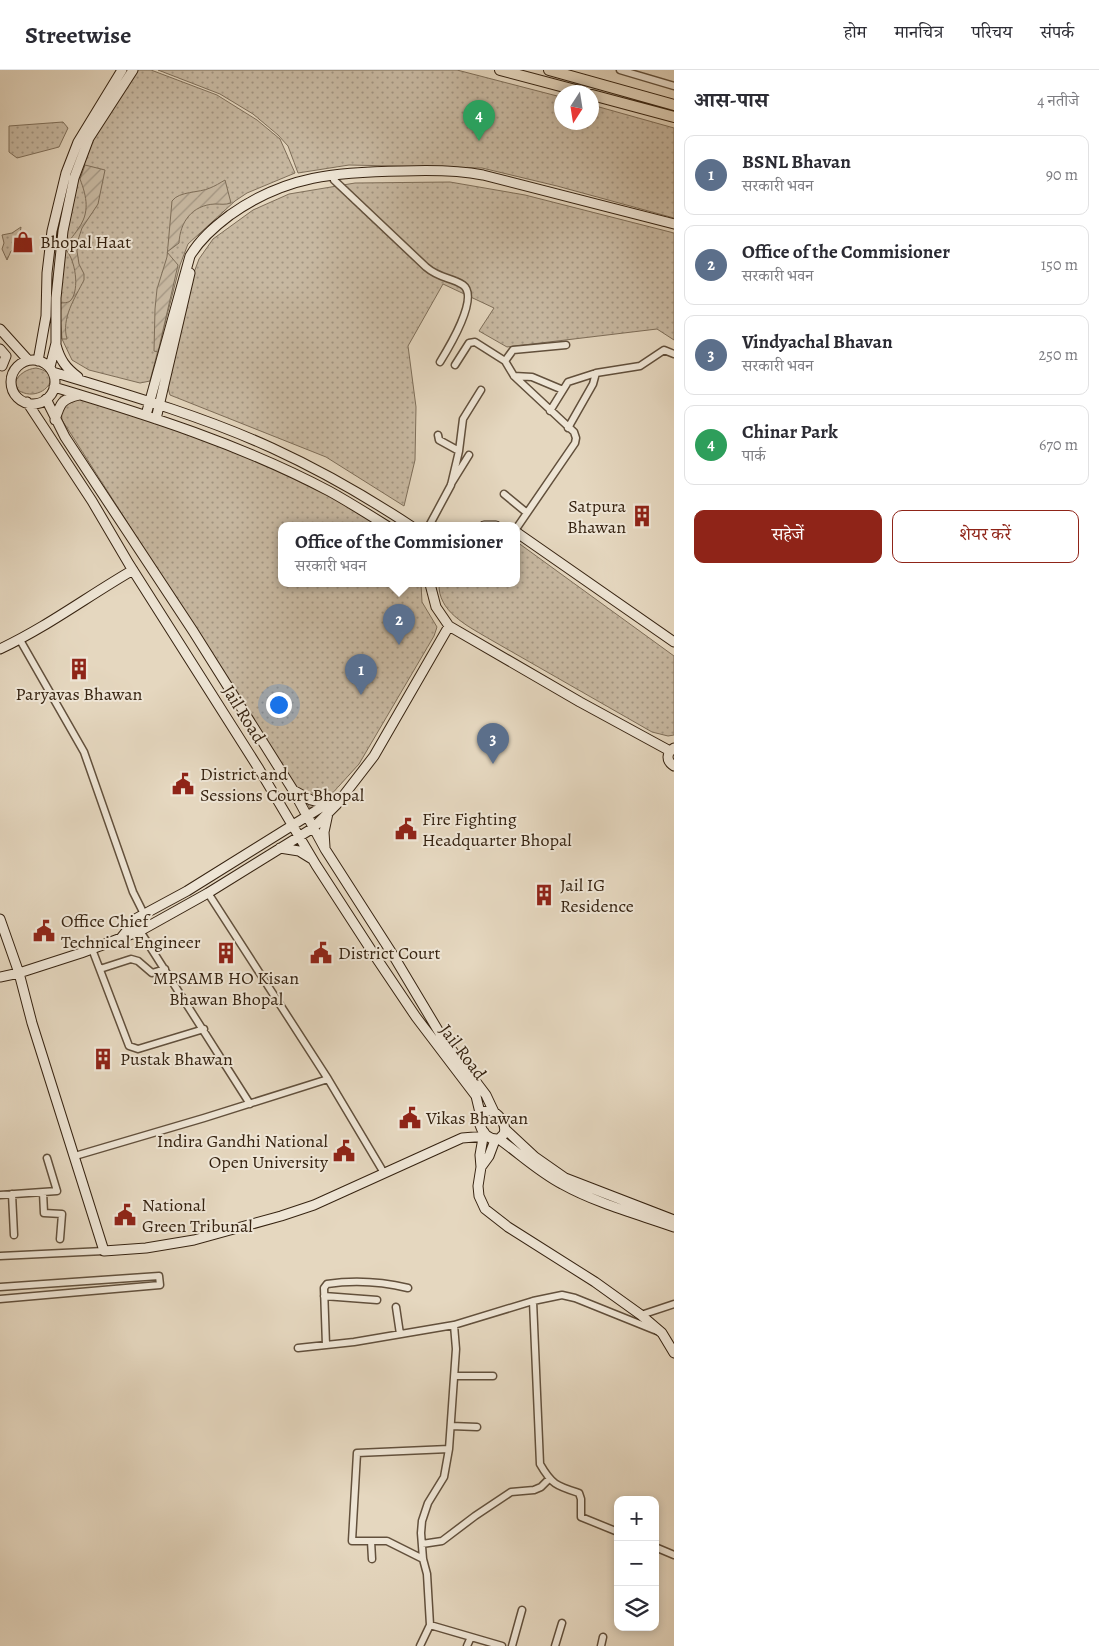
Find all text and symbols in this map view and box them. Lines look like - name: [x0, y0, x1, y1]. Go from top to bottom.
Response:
- text: Streetwise: [25, 19, 131, 51]
- text: होम: [844, 20, 867, 44]
- text: मानचित्र: [895, 20, 943, 44]
- text: परिचय: [971, 20, 1012, 44]
- text: संपर्क: [1040, 20, 1074, 44]
- north arrow: [554, 85, 599, 130]
- text: आस-पास: [694, 86, 768, 114]
- text: 4 नतीजे: [1037, 90, 1079, 112]
- pin: 4: [463, 100, 495, 141]
- text: BSNL Bhavan: [742, 149, 851, 175]
- text: 1: [708, 164, 714, 186]
- text: 90 m: [1046, 164, 1078, 186]
- text: सरकारी भवन: [742, 175, 814, 197]
- shop icon: Bhopal Haat: [10, 229, 36, 255]
- place label: Bhopal Haat: [40, 230, 131, 254]
- text: Office of the Commisioner: [742, 239, 950, 265]
- text: 2: [707, 254, 715, 276]
- text: 150 m: [1041, 254, 1078, 276]
- text: सरकारी भवन: [742, 265, 814, 287]
- text: Vindyachal Bhavan: [742, 329, 893, 355]
- text: 3: [708, 344, 714, 366]
- text: 250 m: [1039, 344, 1078, 366]
- text: सरकारी भवन: [742, 355, 814, 377]
- text: Chinar Park: [742, 419, 838, 445]
- text: 4: [707, 434, 715, 456]
- text: 670 m: [1039, 434, 1078, 456]
- text: पार्क: [742, 445, 766, 467]
- place label: Satpura Bhawan: [567, 494, 627, 539]
- building icon: Satpura Bhawan: [629, 503, 655, 529]
- button: सहेजें: [694, 510, 882, 563]
- button: शेयर करें: [892, 510, 1079, 563]
- popup: [278, 522, 520, 587]
- text: Office of the Commisioner: [295, 529, 503, 555]
- text: सरकारी भवन: [295, 555, 366, 577]
- pin: 2: [383, 604, 415, 645]
- pin: 1: [345, 654, 377, 695]
- building icon: Paryavas Bhawan: [66, 656, 92, 682]
- street label: Jail Road: [217, 680, 271, 748]
- place label: Paryavas Bhawan: [16, 682, 143, 706]
- your location: [266, 692, 292, 718]
- pin: 3: [477, 723, 509, 764]
- place label: District and Sessions Court Bhopal: [200, 762, 365, 807]
- public building icon: District and Sessions Court Bhopal: [170, 771, 196, 797]
- place label: Fire Fighting Headquarter Bhopal: [422, 807, 572, 852]
- public building icon: Fire Fighting Headquarter Bhopal: [393, 816, 419, 842]
- place label: Jail IG Residence: [560, 873, 634, 918]
- building icon: Jail IG Residence: [531, 882, 557, 908]
- place label: Office Chief Technical Engineer: [61, 909, 201, 954]
- public building icon: Office Chief Technical Engineer: [31, 918, 57, 944]
- building icon: MPSAMB HO Kisan Bhawan Bhopal: [213, 940, 239, 966]
- public building icon: District Court: [308, 940, 334, 966]
- place label: District Court: [338, 941, 441, 965]
- place label: MPSAMB HO Kisan Bhawan Bhopal: [153, 966, 299, 1011]
- street label: Jail Road: [434, 1019, 492, 1085]
- building icon: Pustak Bhawan: [90, 1046, 116, 1072]
- place label: Pustak Bhawan: [120, 1047, 233, 1071]
- public building icon: Vikas Bhawan: [397, 1105, 423, 1131]
- place label: Vikas Bhawan: [425, 1106, 528, 1130]
- place label: Indira Gandhi National Open University: [157, 1129, 329, 1174]
- public building icon: Indira Gandhi National Open University: [331, 1138, 357, 1164]
- place label: National Green Tribunal: [142, 1193, 253, 1238]
- public building icon: National Green Tribunal: [112, 1202, 138, 1228]
- map controls: [614, 1496, 659, 1631]
- button: +: [614, 1496, 659, 1541]
- button: −: [614, 1541, 659, 1586]
- button: layers: [614, 1586, 659, 1631]

